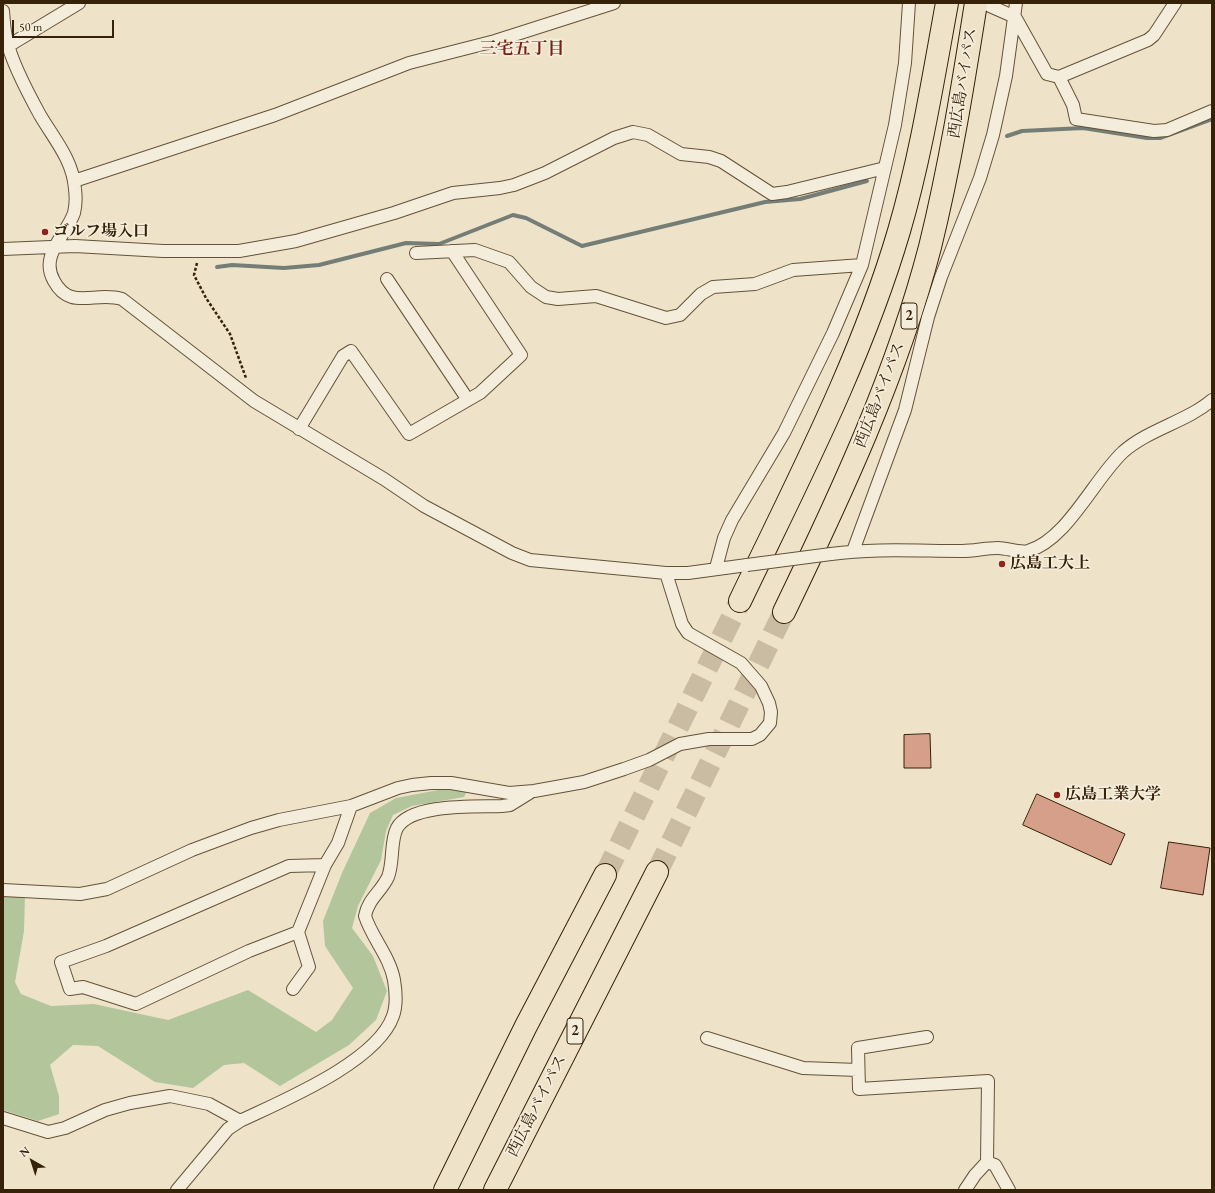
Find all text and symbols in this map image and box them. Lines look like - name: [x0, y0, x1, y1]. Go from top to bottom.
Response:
- scale bar: [14, 12, 116, 38]
- text: 50 m: [19, 19, 42, 35]
- street label: 西広島バイパス: [945, 26, 981, 140]
- district label: 三宅五丁目: [480, 39, 564, 59]
- place label: ゴルフ場入口: [53, 222, 149, 242]
- marker: ゴルフ場入口: [40, 227, 50, 237]
- road number: 2: [901, 303, 917, 329]
- street label: 西広島バイパス: [851, 339, 909, 451]
- place label: 広島工大上: [1010, 554, 1090, 574]
- marker: 広島工大上: [997, 559, 1007, 569]
- place label: 広島工業大学: [1065, 785, 1161, 805]
- marker: 広島工業大学: [1052, 790, 1062, 800]
- road number: 2: [567, 1018, 583, 1044]
- street label: 西広島バイパス: [503, 1052, 571, 1160]
- north arrow: [12, 1141, 52, 1181]
- text: N: [17, 1143, 32, 1160]

